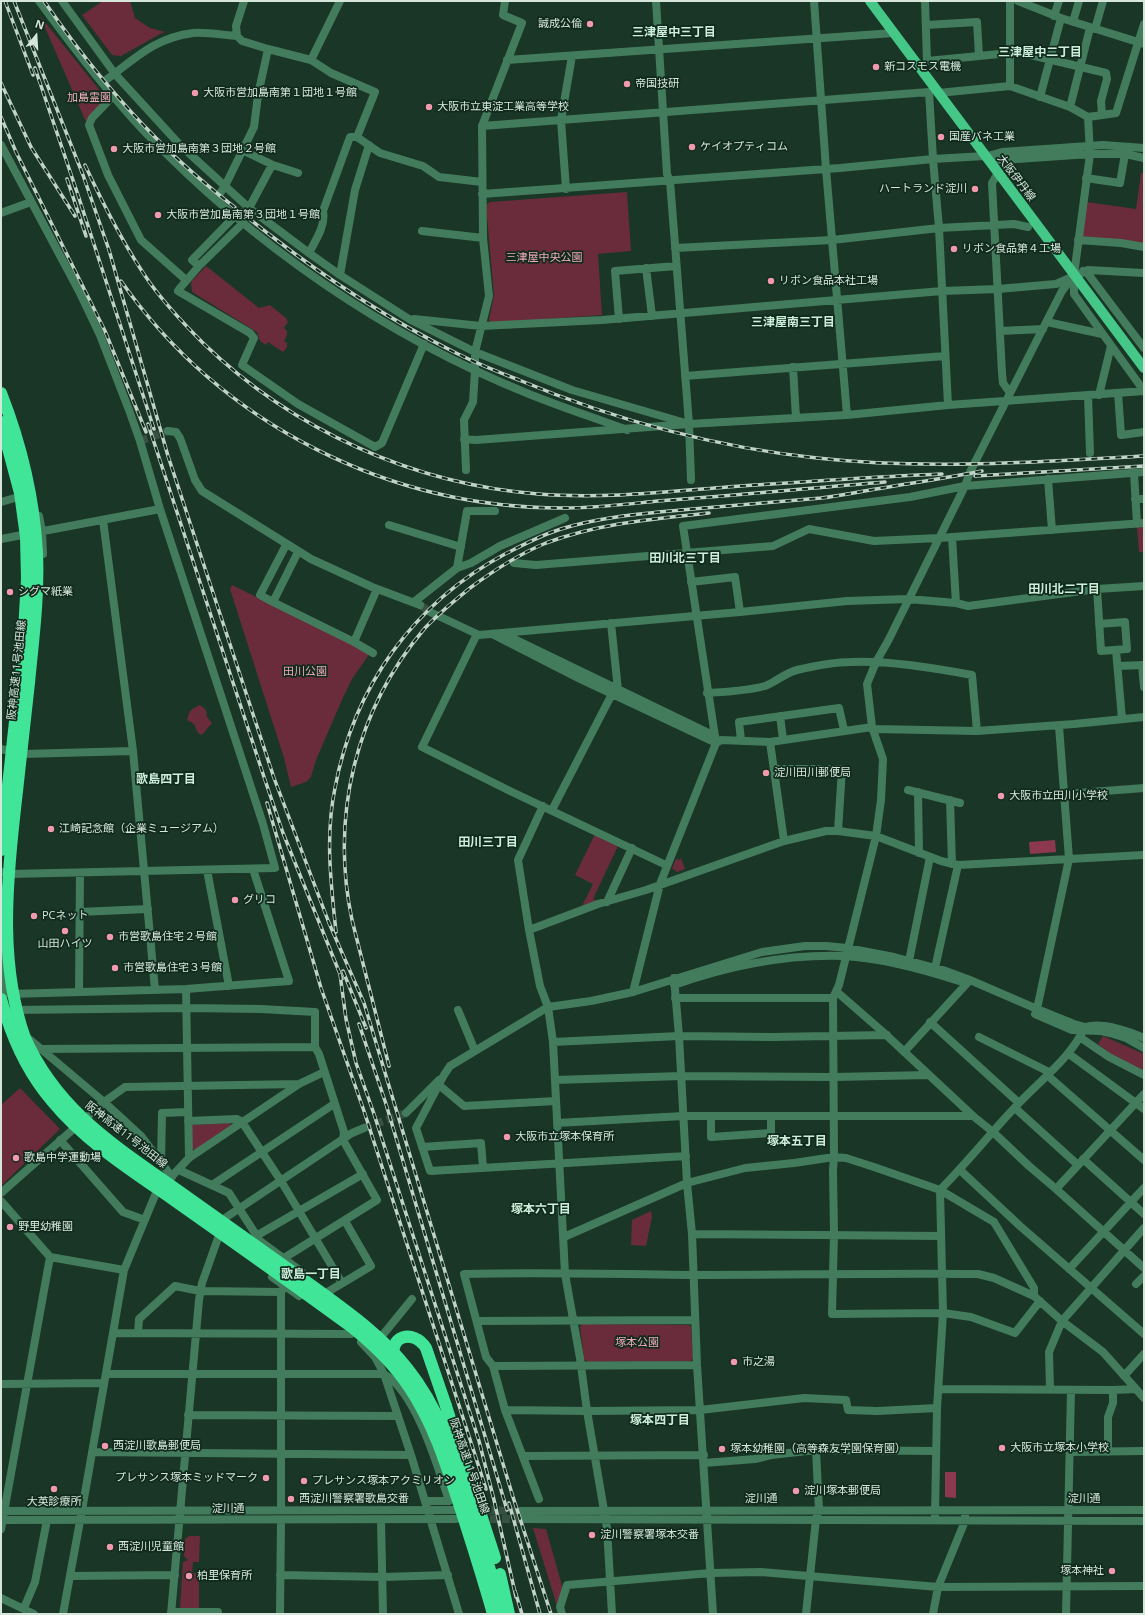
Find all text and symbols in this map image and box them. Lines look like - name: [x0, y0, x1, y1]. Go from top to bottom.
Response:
- north arrow: [16, 16, 56, 56]
- text: N: [33, 16, 46, 33]
- place label: 誠成公倫: [538, 17, 582, 31]
- marker: 誠成公倫: [585, 19, 595, 29]
- district label: 三津屋中三丁目: [632, 26, 716, 40]
- district label: 三津屋中二丁目: [998, 46, 1082, 60]
- place label: 新コスモス電機: [884, 60, 961, 74]
- marker: 新コスモス電機: [871, 62, 881, 72]
- place label: 帝国技研: [635, 77, 679, 91]
- marker: 帝国技研: [622, 79, 632, 89]
- place label: 大阪市営加島南第１団地１号館: [203, 86, 357, 100]
- marker: 大阪市営加島南第１団地１号館: [190, 88, 200, 98]
- park label: 加島霊園: [67, 91, 111, 105]
- place label: 大阪市立東淀工業高等学校: [437, 100, 569, 114]
- marker: 大阪市立東淀工業高等学校: [424, 102, 434, 112]
- place label: 国産バネ工業: [949, 130, 1015, 144]
- marker: 国産バネ工業: [936, 132, 946, 142]
- place label: ケイオプティコム: [700, 140, 788, 154]
- place label: 大阪市営加島南第３団地２号館: [122, 142, 276, 156]
- marker: ケイオプティコム: [687, 142, 697, 152]
- marker: 大阪市営加島南第３団地２号館: [109, 144, 119, 154]
- street label: 大阪伊丹線: [994, 152, 1038, 204]
- place label: ハートランド淀川: [879, 182, 967, 196]
- marker: ハートランド淀川: [970, 184, 980, 194]
- place label: 大阪市営加島南第３団地１号館: [166, 208, 320, 222]
- marker: 大阪市営加島南第３団地１号館: [153, 210, 163, 220]
- place label: リボン食品第４工場: [962, 242, 1061, 256]
- marker: リボン食品第４工場: [949, 244, 959, 254]
- park label: 三津屋中央公園: [506, 251, 582, 265]
- place label: リボン食品本社工場: [779, 274, 878, 288]
- marker: リボン食品本社工場: [766, 276, 776, 286]
- district label: 三津屋南三丁目: [751, 316, 835, 330]
- district label: 田川北三丁目: [649, 552, 721, 566]
- district label: 田川北二丁目: [1028, 583, 1100, 597]
- place label: シグマ紙業: [18, 585, 73, 599]
- marker: シグマ紙業: [5, 587, 15, 597]
- street label: 阪神高速11号池田線: [5, 619, 29, 721]
- park label: 田川公園: [283, 665, 327, 679]
- place label: 淀川田川郵便局: [774, 766, 851, 780]
- marker: 淀川田川郵便局: [761, 768, 771, 778]
- district label: 歌島四丁目: [136, 773, 196, 787]
- place label: 大阪市立田川小学校: [1009, 789, 1108, 803]
- marker: 大阪市立田川小学校: [996, 791, 1006, 801]
- place label: 江崎記念館（企業ミュージアム）: [59, 822, 224, 836]
- marker: 江崎記念館（企業ミュージアム）: [46, 824, 56, 834]
- district label: 田川三丁目: [458, 836, 518, 850]
- place label: グリコ: [243, 893, 276, 907]
- marker: グリコ: [230, 895, 240, 905]
- place label: PCネット: [42, 909, 89, 923]
- marker: PCネット: [29, 911, 39, 921]
- marker: 山田ハイツ: [60, 926, 70, 936]
- place label: 市営歌島住宅２号館: [118, 930, 217, 944]
- marker: 市営歌島住宅２号館: [105, 932, 115, 942]
- place label: 山田ハイツ: [38, 937, 92, 951]
- place label: 市営歌島住宅３号館: [123, 961, 222, 975]
- marker: 市営歌島住宅３号館: [110, 963, 120, 973]
- street label: 阪神高速11号池田線: [82, 1099, 170, 1171]
- place label: 大阪市立塚本保育所: [515, 1130, 614, 1144]
- marker: 大阪市立塚本保育所: [502, 1132, 512, 1142]
- district label: 塚本五丁目: [767, 1135, 827, 1149]
- place label: 歌島中学運動場: [24, 1151, 101, 1165]
- marker: 歌島中学運動場: [11, 1153, 21, 1163]
- district label: 塚本六丁目: [511, 1203, 571, 1217]
- place label: 野里幼稚園: [18, 1220, 73, 1234]
- marker: 野里幼稚園: [5, 1222, 15, 1232]
- district label: 歌島一丁目: [281, 1268, 341, 1282]
- park label: 塚本公園: [615, 1336, 659, 1350]
- place label: 市之湯: [742, 1355, 775, 1369]
- marker: 市之湯: [729, 1357, 739, 1367]
- district label: 塚本四丁目: [630, 1414, 690, 1428]
- street label: 阪神高速11号池田線: [446, 1416, 492, 1516]
- place label: 西淀川歌島郵便局: [113, 1439, 201, 1453]
- marker: 西淀川歌島郵便局: [100, 1441, 110, 1451]
- place label: 大阪市立塚本小学校: [1010, 1441, 1109, 1455]
- place label: 塚本幼稚園（高等森友学園保育園）: [730, 1442, 906, 1456]
- marker: 大阪市立塚本小学校: [997, 1443, 1007, 1453]
- marker: 塚本幼稚園（高等森友学園保育園）: [717, 1444, 727, 1454]
- place label: プレサンス塚本ミッドマーク: [115, 1471, 258, 1485]
- marker: プレサンス塚本ミッドマーク: [261, 1473, 271, 1483]
- place label: プレサンス塚本アクミリオン: [312, 1474, 455, 1488]
- marker: プレサンス塚本アクミリオン: [299, 1476, 309, 1486]
- marker: 大英診療所: [49, 1484, 59, 1494]
- place label: 淀川塚本郵便局: [804, 1484, 881, 1498]
- marker: 淀川塚本郵便局: [791, 1486, 801, 1496]
- place label: 西淀川警察署歌島交番: [299, 1492, 409, 1506]
- street label: 淀川通: [745, 1492, 777, 1506]
- street label: 淀川通: [1068, 1492, 1100, 1506]
- marker: 西淀川警察署歌島交番: [286, 1494, 296, 1504]
- place label: 大英診療所: [27, 1495, 81, 1509]
- street label: 淀川通: [212, 1502, 244, 1516]
- place label: 淀川警察署塚本交番: [600, 1528, 699, 1542]
- marker: 淀川警察署塚本交番: [587, 1530, 597, 1540]
- place label: 西淀川児童館: [118, 1540, 184, 1554]
- marker: 西淀川児童館: [105, 1542, 115, 1552]
- place label: 塚本神社: [1060, 1564, 1104, 1578]
- marker: 塚本神社: [1107, 1566, 1117, 1576]
- place label: 柏里保育所: [197, 1569, 252, 1583]
- marker: 柏里保育所: [184, 1571, 194, 1581]

